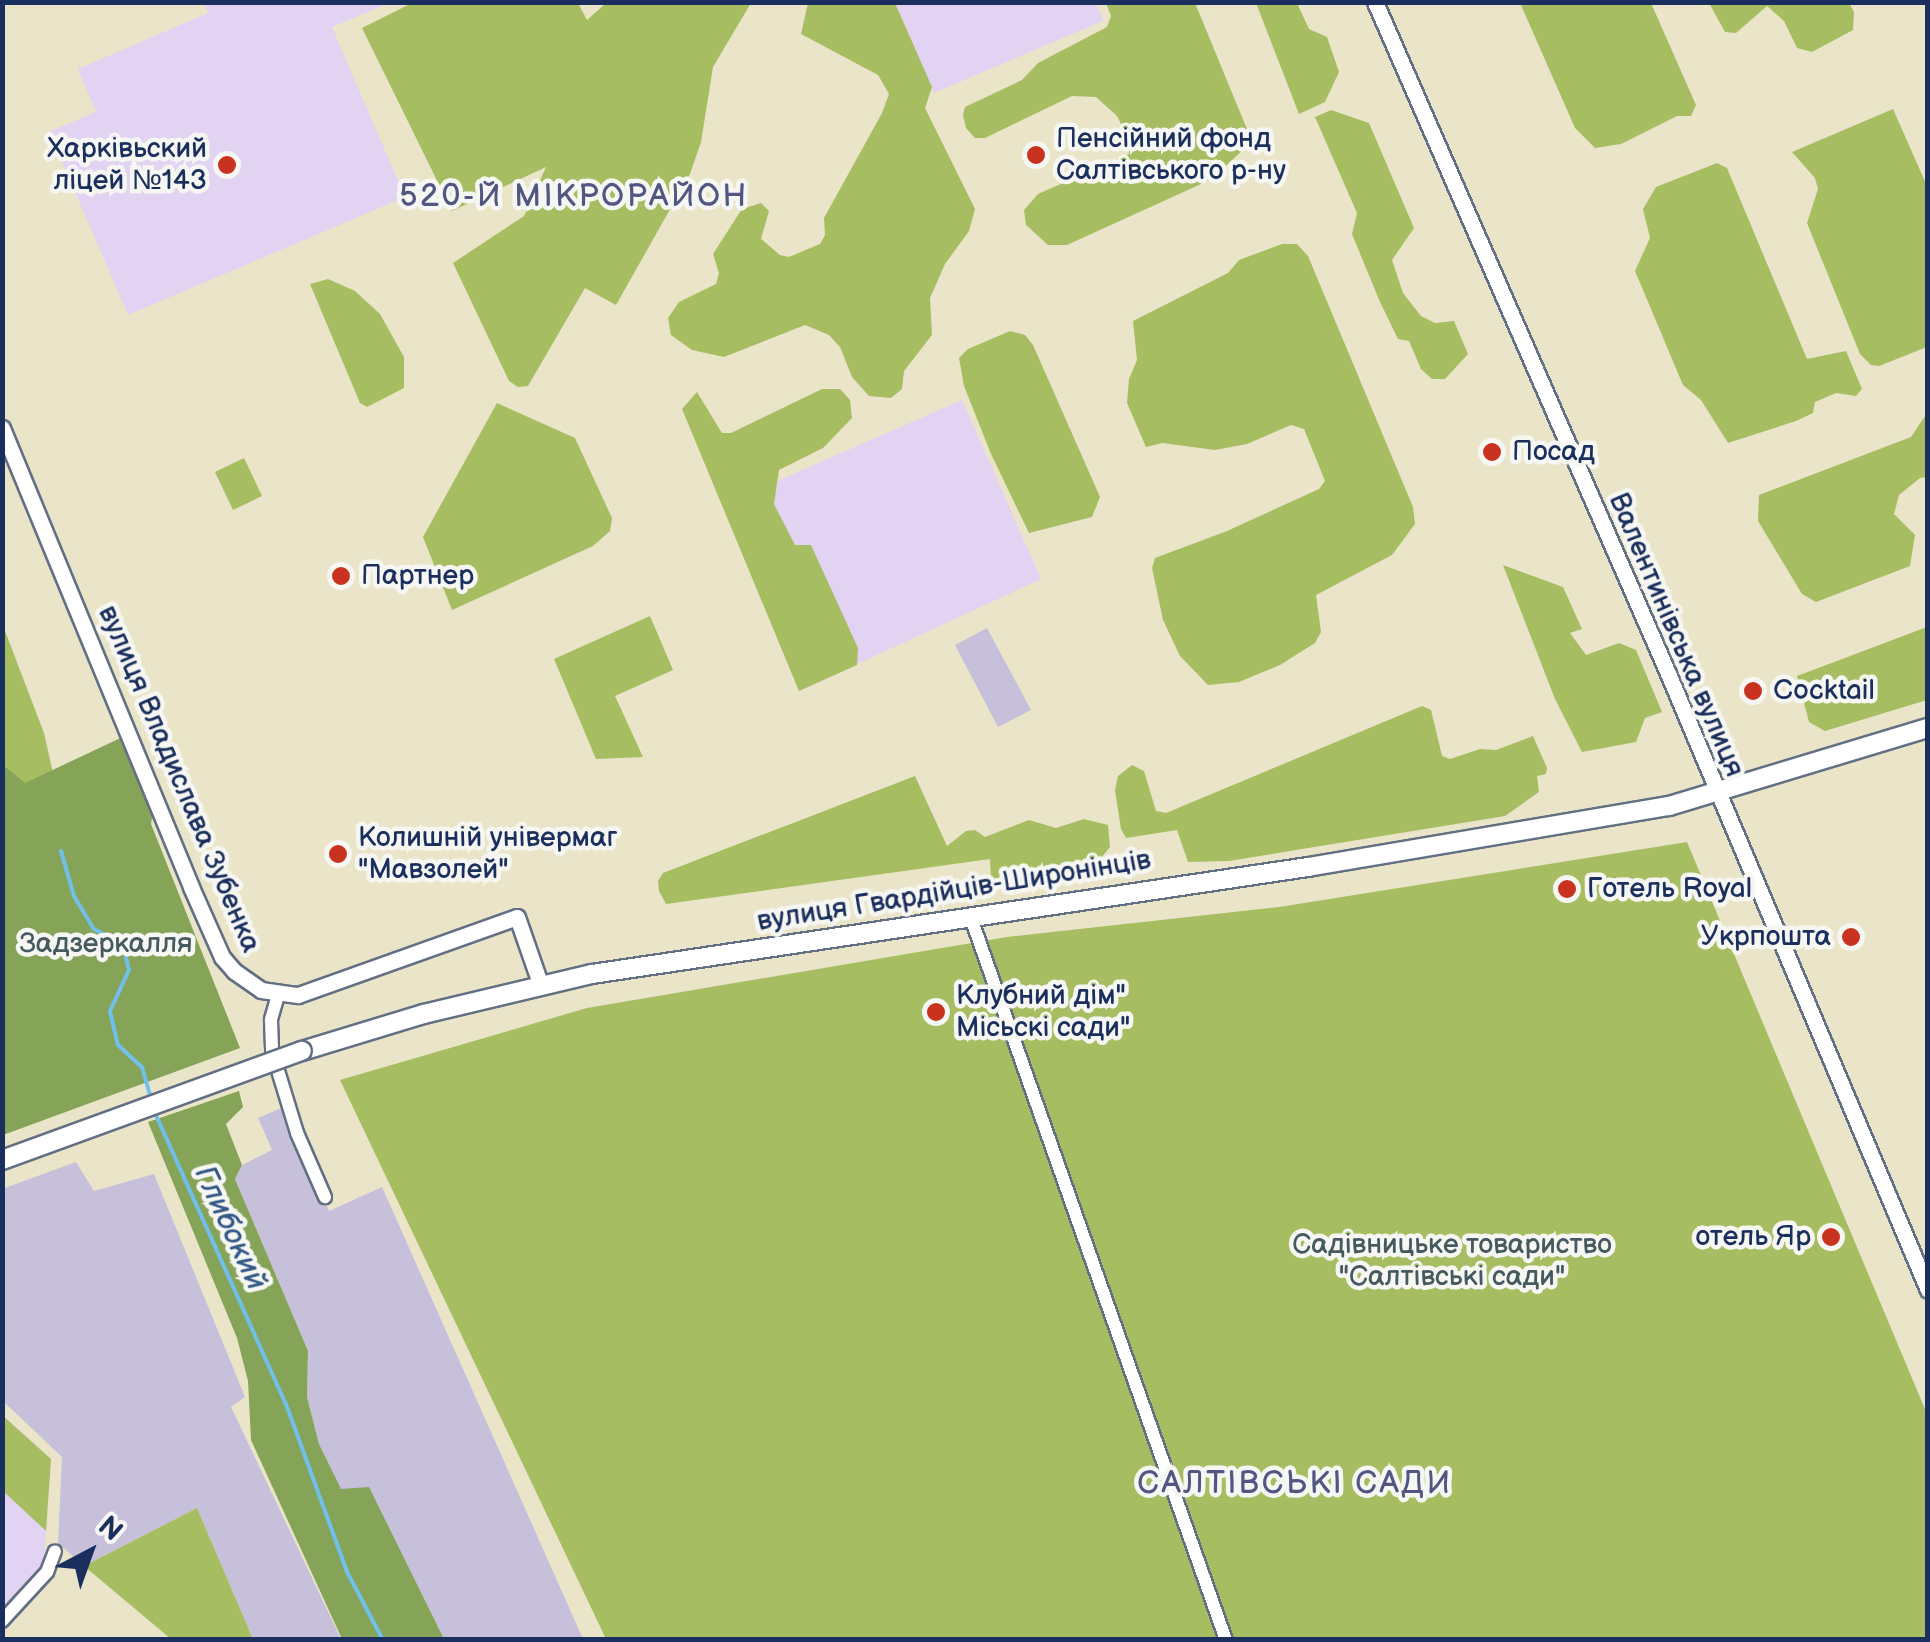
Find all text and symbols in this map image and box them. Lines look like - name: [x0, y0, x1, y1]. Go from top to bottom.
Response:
- place label: Пенсійний фонд Салтівського р-ну: [1056, 122, 1286, 188]
- place label: Харківьский ліцей №143: [47, 132, 207, 198]
- marker: Пенсійний фонд Салтівського р-ну: [1025, 144, 1047, 166]
- marker: Харківьский ліцей №143: [216, 154, 238, 176]
- district label: 520-Й МІКРОРАЙОН: [399, 178, 749, 216]
- place label: Посад: [1512, 435, 1595, 469]
- marker: Посад: [1481, 441, 1503, 463]
- street label: Валентинівська вулиця: [1601, 488, 1751, 782]
- place label: Партнер: [361, 559, 474, 593]
- marker: Партнер: [330, 565, 352, 587]
- street label: вулиця Владислава Зубенка: [91, 600, 267, 958]
- place label: Cocktail: [1773, 674, 1875, 708]
- marker: Cocktail: [1742, 680, 1764, 702]
- place label: Колишній універмаг "Мавзолей": [358, 821, 617, 887]
- marker: Колишній універмаг "Мавзолей": [327, 843, 349, 865]
- street label: вулиця Гвардійців-Широнінців: [755, 843, 1153, 939]
- place label: Готель Royal: [1587, 872, 1752, 906]
- marker: Готель Royal: [1556, 878, 1578, 900]
- place label: Укрпошта: [1701, 920, 1831, 954]
- marker: Укрпошта: [1840, 926, 1862, 948]
- park label: Задзеркалля: [19, 927, 193, 961]
- place label: Клубний дім" Місьскі сади": [956, 979, 1130, 1045]
- marker: Клубний дім" Місьскі сади": [925, 1001, 947, 1023]
- water label: Глибокий: [186, 1160, 274, 1296]
- place label: отель Яр: [1696, 1220, 1811, 1254]
- marker: отель Яр: [1820, 1226, 1842, 1248]
- park label: Садівницьке товариство "Салтівські сади": [1292, 1228, 1612, 1294]
- district label: САЛТІВСЬКІ САДИ: [1137, 1465, 1453, 1503]
- north arrow: [40, 1502, 140, 1602]
- text: N: [91, 1510, 129, 1548]

